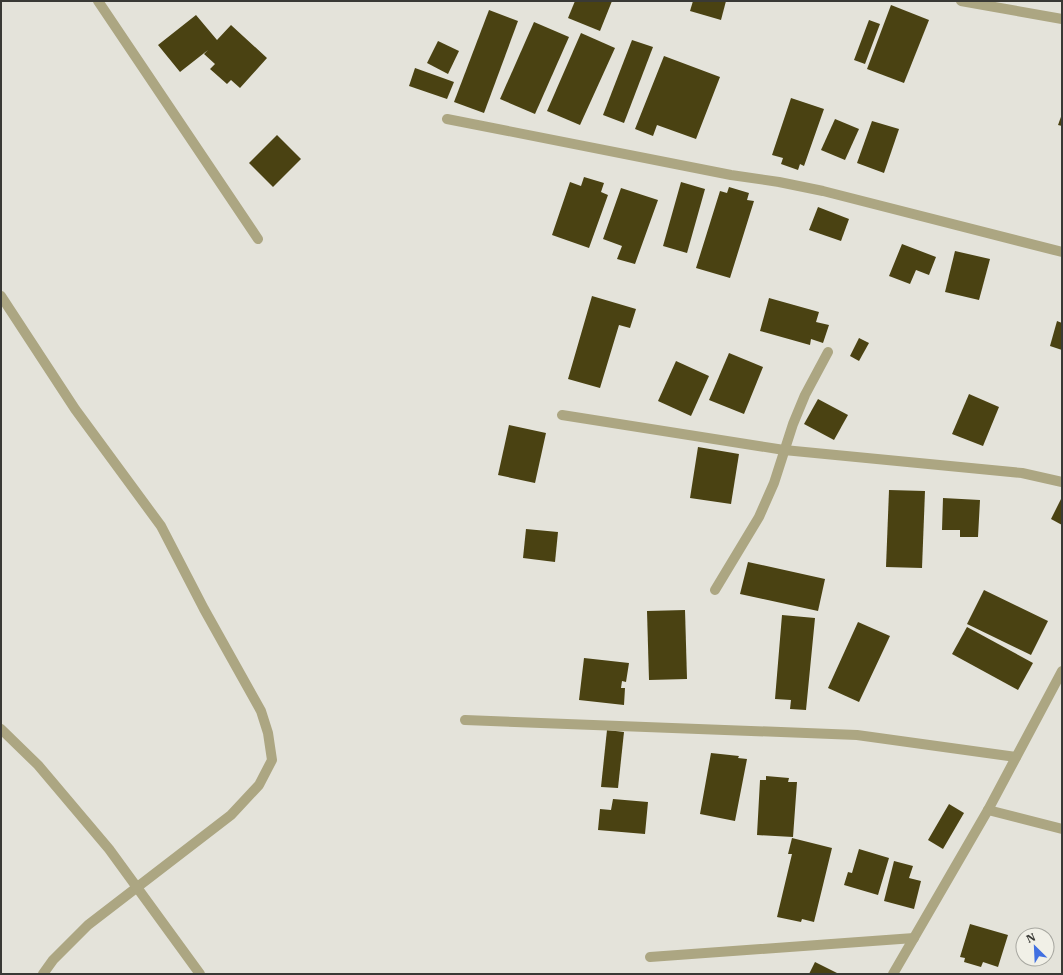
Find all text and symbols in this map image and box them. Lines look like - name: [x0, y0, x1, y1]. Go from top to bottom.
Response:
- north arrow: [1015, 927, 1055, 967]
- text: N: [1024, 930, 1038, 946]

